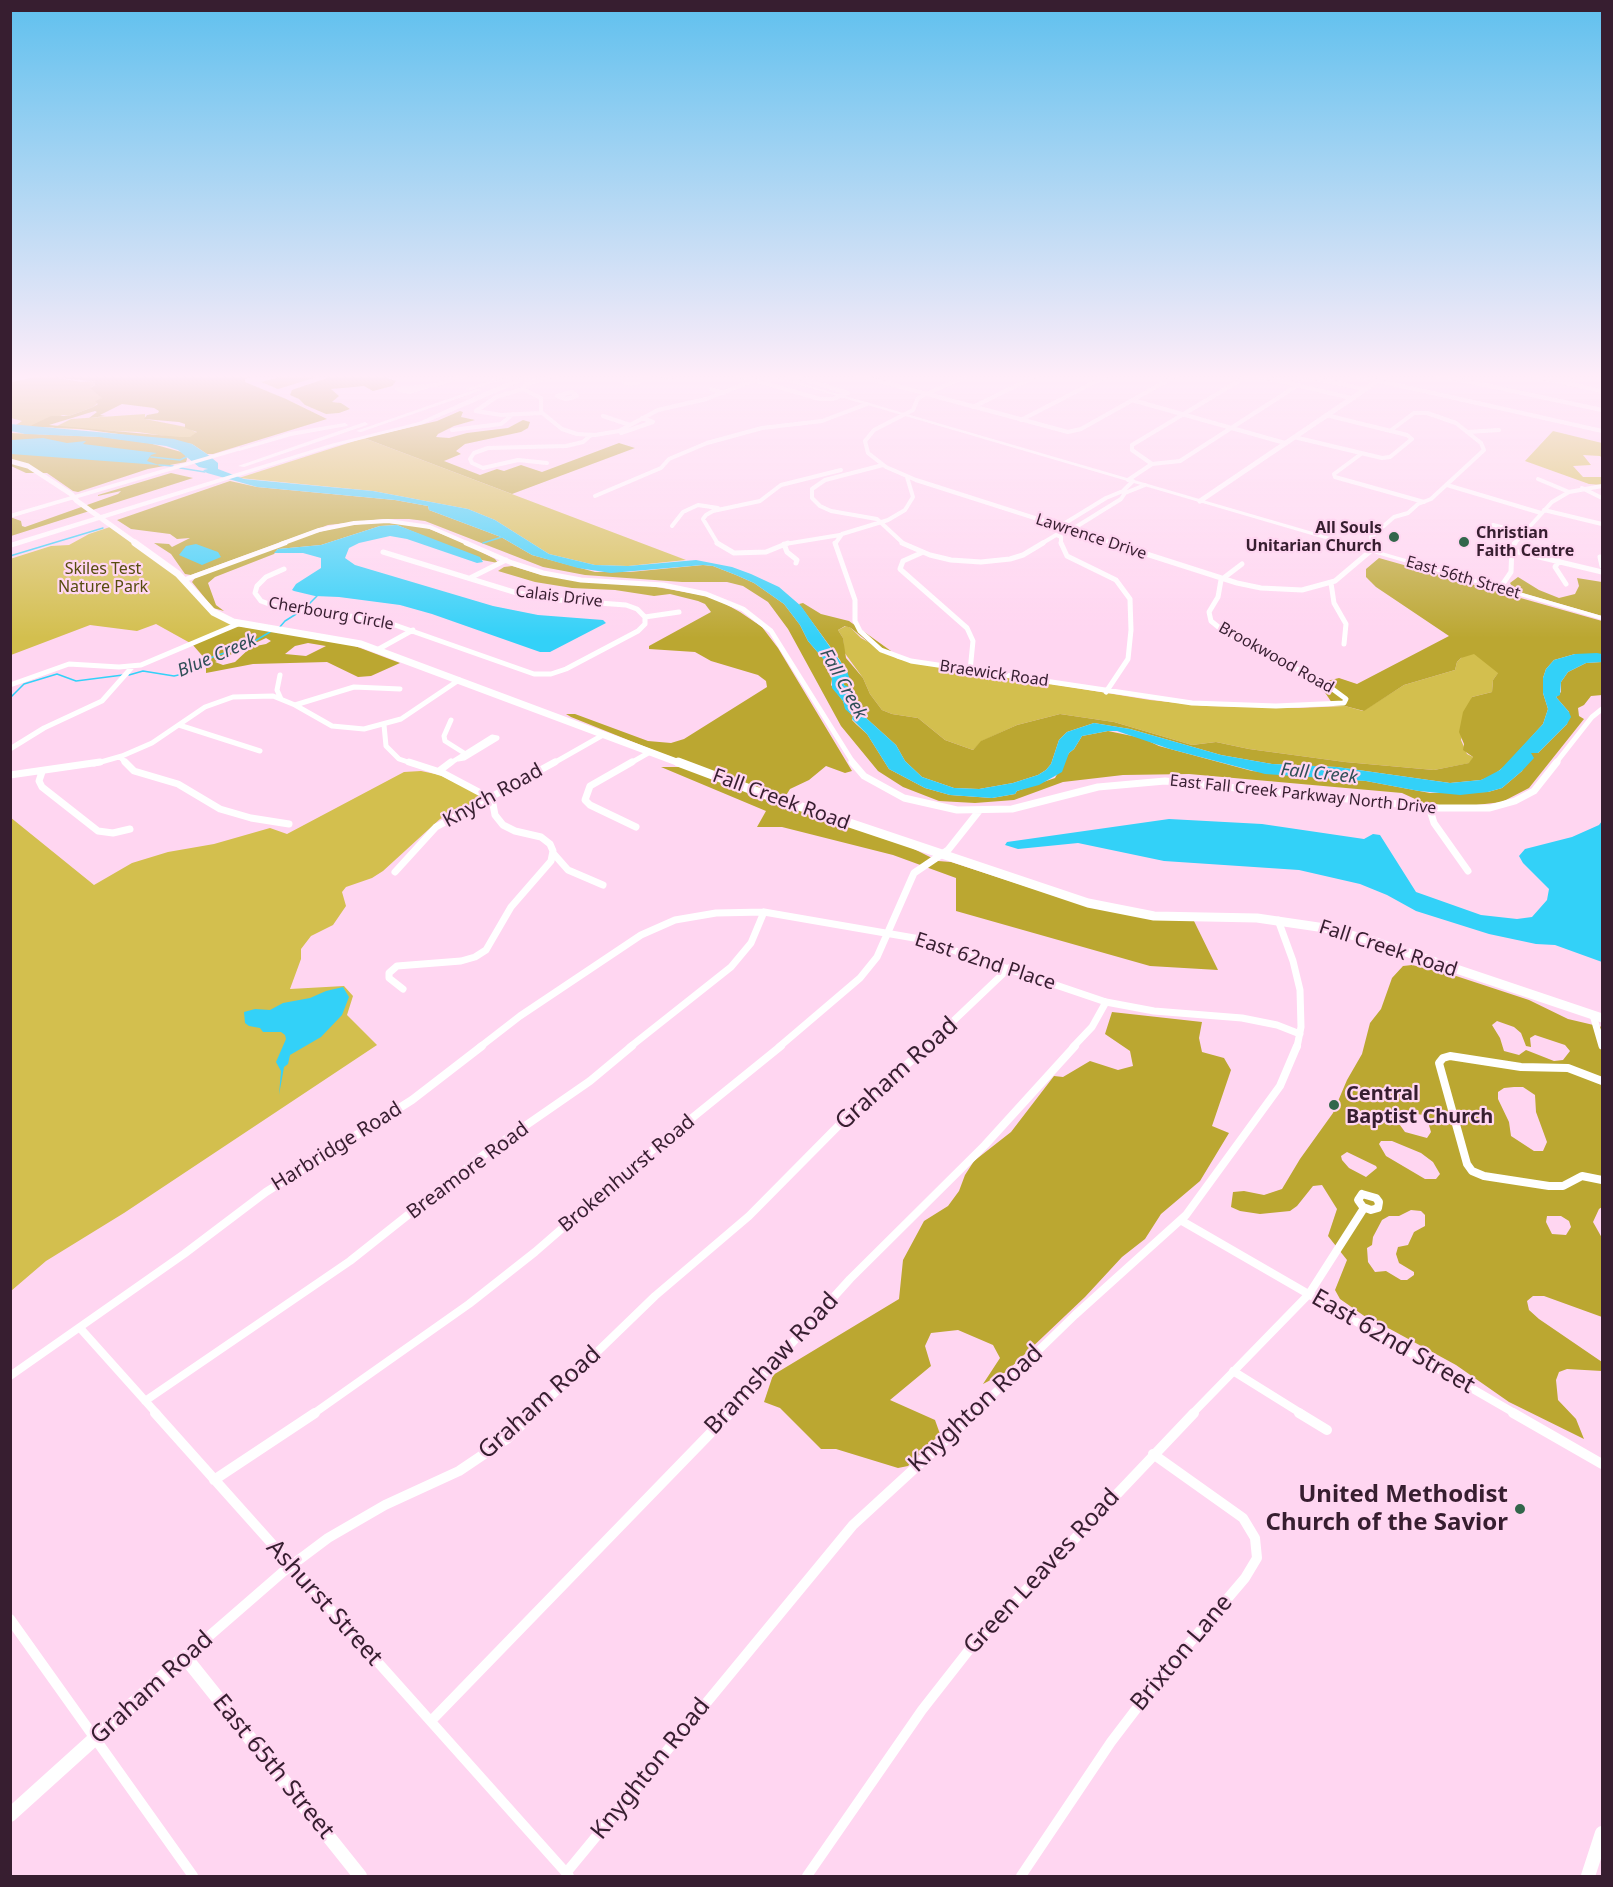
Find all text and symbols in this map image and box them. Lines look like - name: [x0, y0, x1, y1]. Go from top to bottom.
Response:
- street label: Lawrence Drive: [1033, 510, 1149, 564]
- place label: All Souls Unitarian Church: [1246, 518, 1382, 556]
- place label: Christian Faith Centre: [1476, 523, 1574, 561]
- marker: All Souls Unitarian Church: [1387, 530, 1401, 544]
- marker: Christian Faith Centre: [1457, 535, 1471, 549]
- street label: East 56th Street: [1404, 552, 1522, 604]
- park label: Skiles Test Nature Park: [58, 559, 148, 597]
- street label: Calais Drive: [514, 582, 604, 612]
- street label: Cherbourg Circle: [267, 594, 395, 634]
- street label: Brookwood Road: [1215, 618, 1337, 698]
- water label: Blue Creek: [174, 630, 260, 682]
- water label: Fall Creek: [815, 645, 871, 723]
- street label: Braewick Road: [938, 657, 1050, 691]
- street label: Knych Road: [439, 759, 547, 833]
- water label: Fall Creek: [1280, 759, 1358, 789]
- street label: Fall Creek Road: [709, 764, 853, 836]
- street label: East Fall Creek Parkway North Drive: [1169, 771, 1437, 819]
- street label: Fall Creek Road: [1316, 915, 1460, 983]
- street label: East 62nd Place: [912, 928, 1058, 996]
- street label: Graham Road: [830, 1011, 964, 1137]
- place label: Central Baptist Church: [1346, 1082, 1493, 1129]
- street label: Harbridge Road: [267, 1097, 407, 1197]
- marker: Central Baptist Church: [1327, 1098, 1341, 1112]
- street label: Brokenhurst Road: [554, 1110, 700, 1238]
- street label: Breamore Road: [402, 1117, 534, 1225]
- street label: East 62nd Street: [1306, 1284, 1480, 1400]
- street label: Bramshaw Road: [699, 1287, 845, 1441]
- street label: Knyghton Road: [903, 1339, 1049, 1479]
- street label: Graham Road: [473, 1340, 607, 1466]
- place label: United Methodist Church of the Savior: [1266, 1481, 1508, 1537]
- street label: Green Leaves Road: [958, 1483, 1126, 1661]
- marker: United Methodist Church of the Savior: [1513, 1502, 1527, 1516]
- street label: Ashurst Street: [260, 1534, 388, 1672]
- street label: Brixton Lane: [1125, 1589, 1239, 1717]
- street label: Graham Road: [85, 1625, 219, 1751]
- street label: East 65th Street: [206, 1689, 340, 1845]
- street label: Knyghton Road: [585, 1693, 717, 1845]

